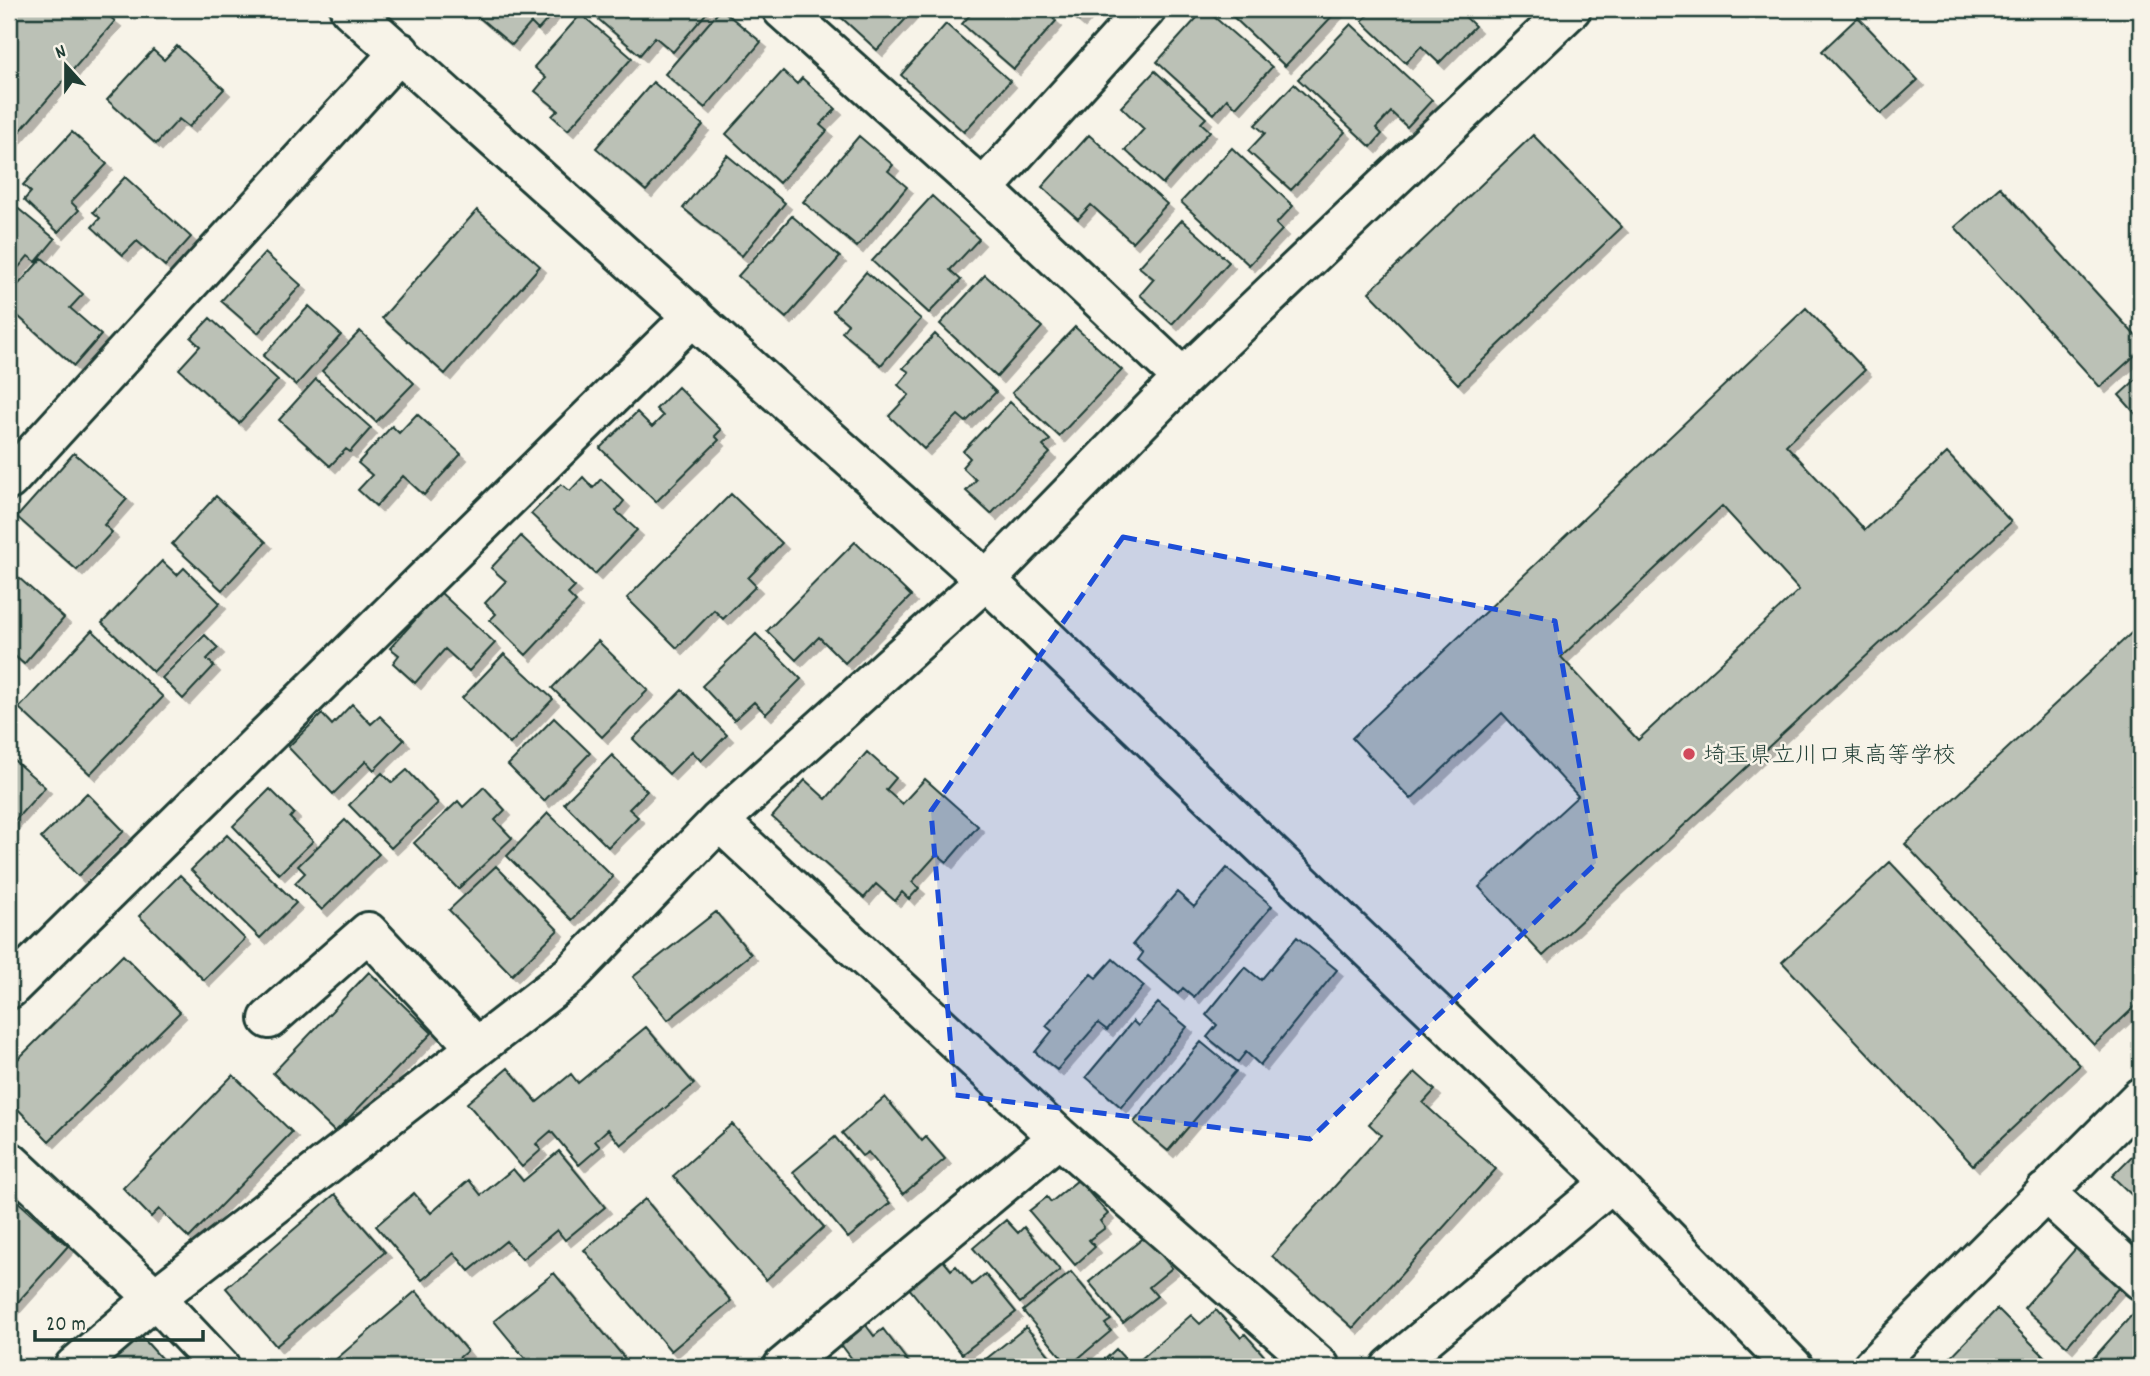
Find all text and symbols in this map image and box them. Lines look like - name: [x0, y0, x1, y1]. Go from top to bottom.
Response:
- north arrow: [32, 32, 102, 102]
- text: N: [52, 39, 70, 68]
- place label: 埼玉県立川口東高等学校: [1703, 741, 1956, 774]
- marker: 埼玉県立川口東高等学校: [1681, 746, 1697, 762]
- scale bar: [35, 1299, 203, 1343]
- text: 20 m: [46, 1311, 86, 1341]

